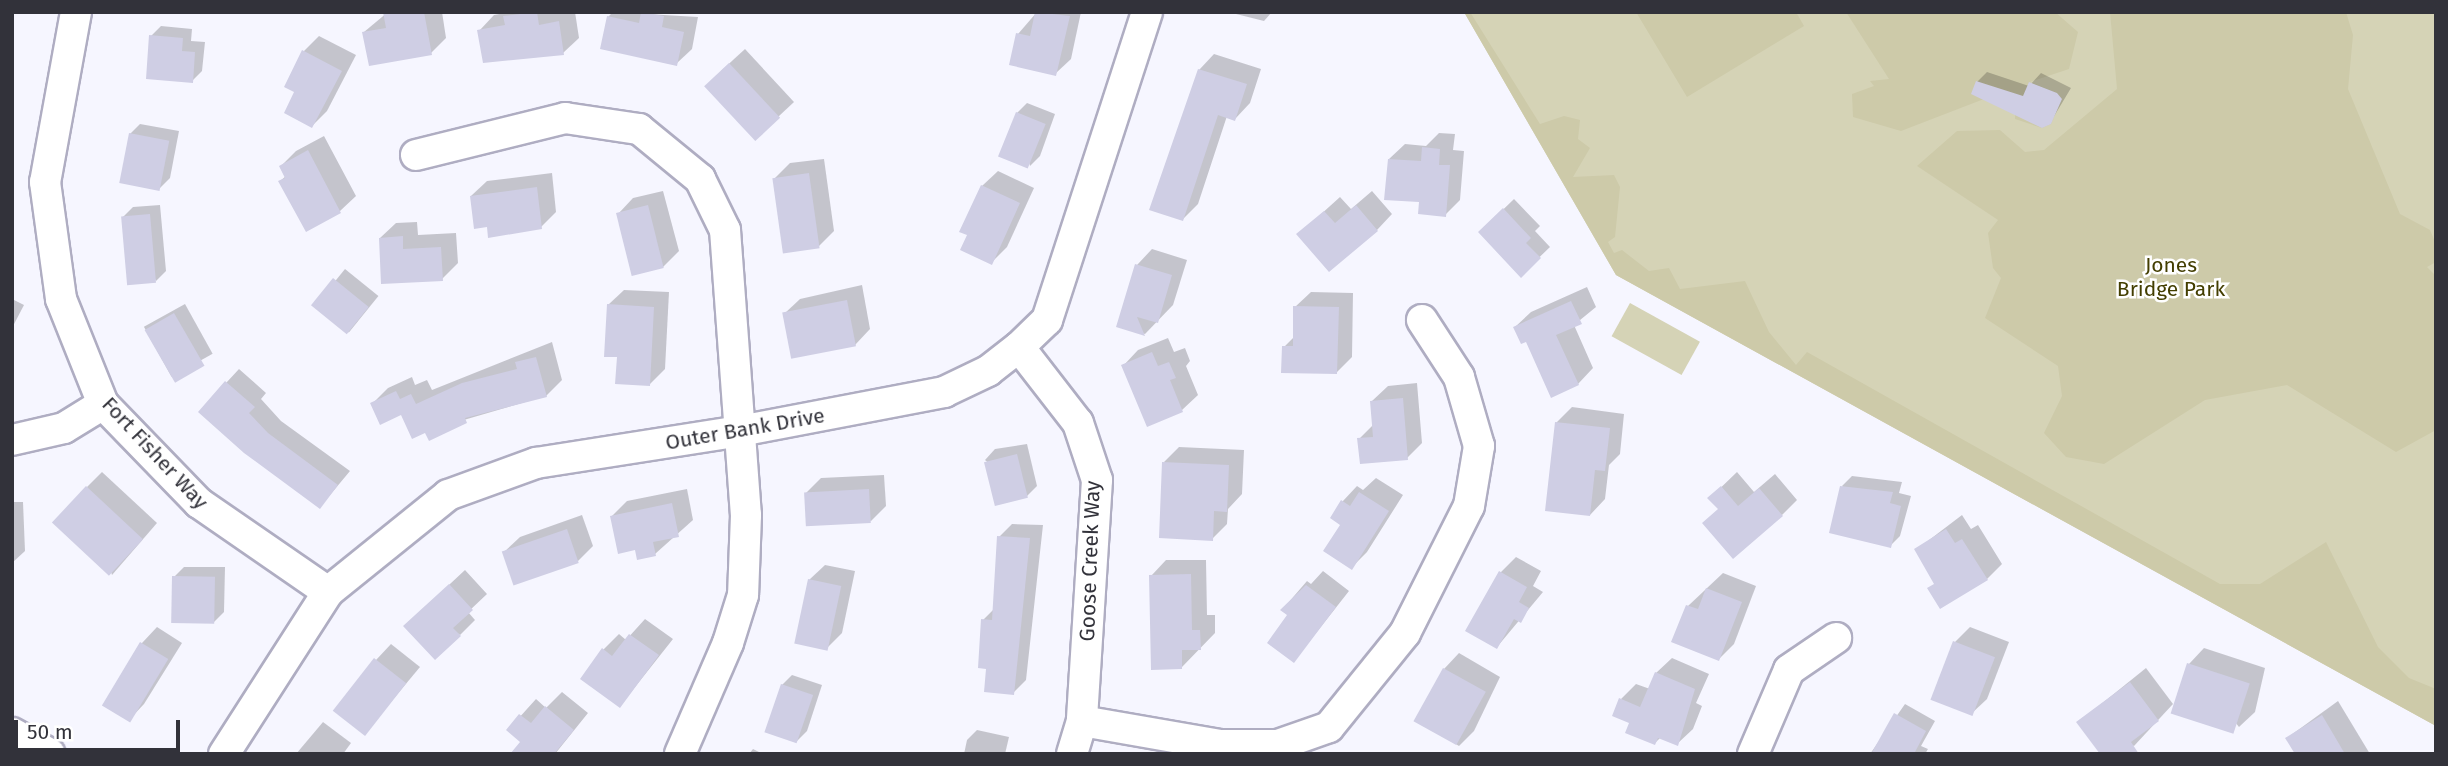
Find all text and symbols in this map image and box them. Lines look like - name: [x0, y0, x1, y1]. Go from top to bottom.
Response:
- park label: Jones Bridge Park: [2117, 252, 2225, 302]
- street label: Fort Fisher Way: [97, 392, 213, 514]
- street label: Outer Bank Drive: [663, 403, 827, 455]
- street label: Goose Creek Way: [1075, 480, 1105, 642]
- scale bar: [18, 706, 184, 750]
- text: 50 m: [27, 719, 73, 745]

